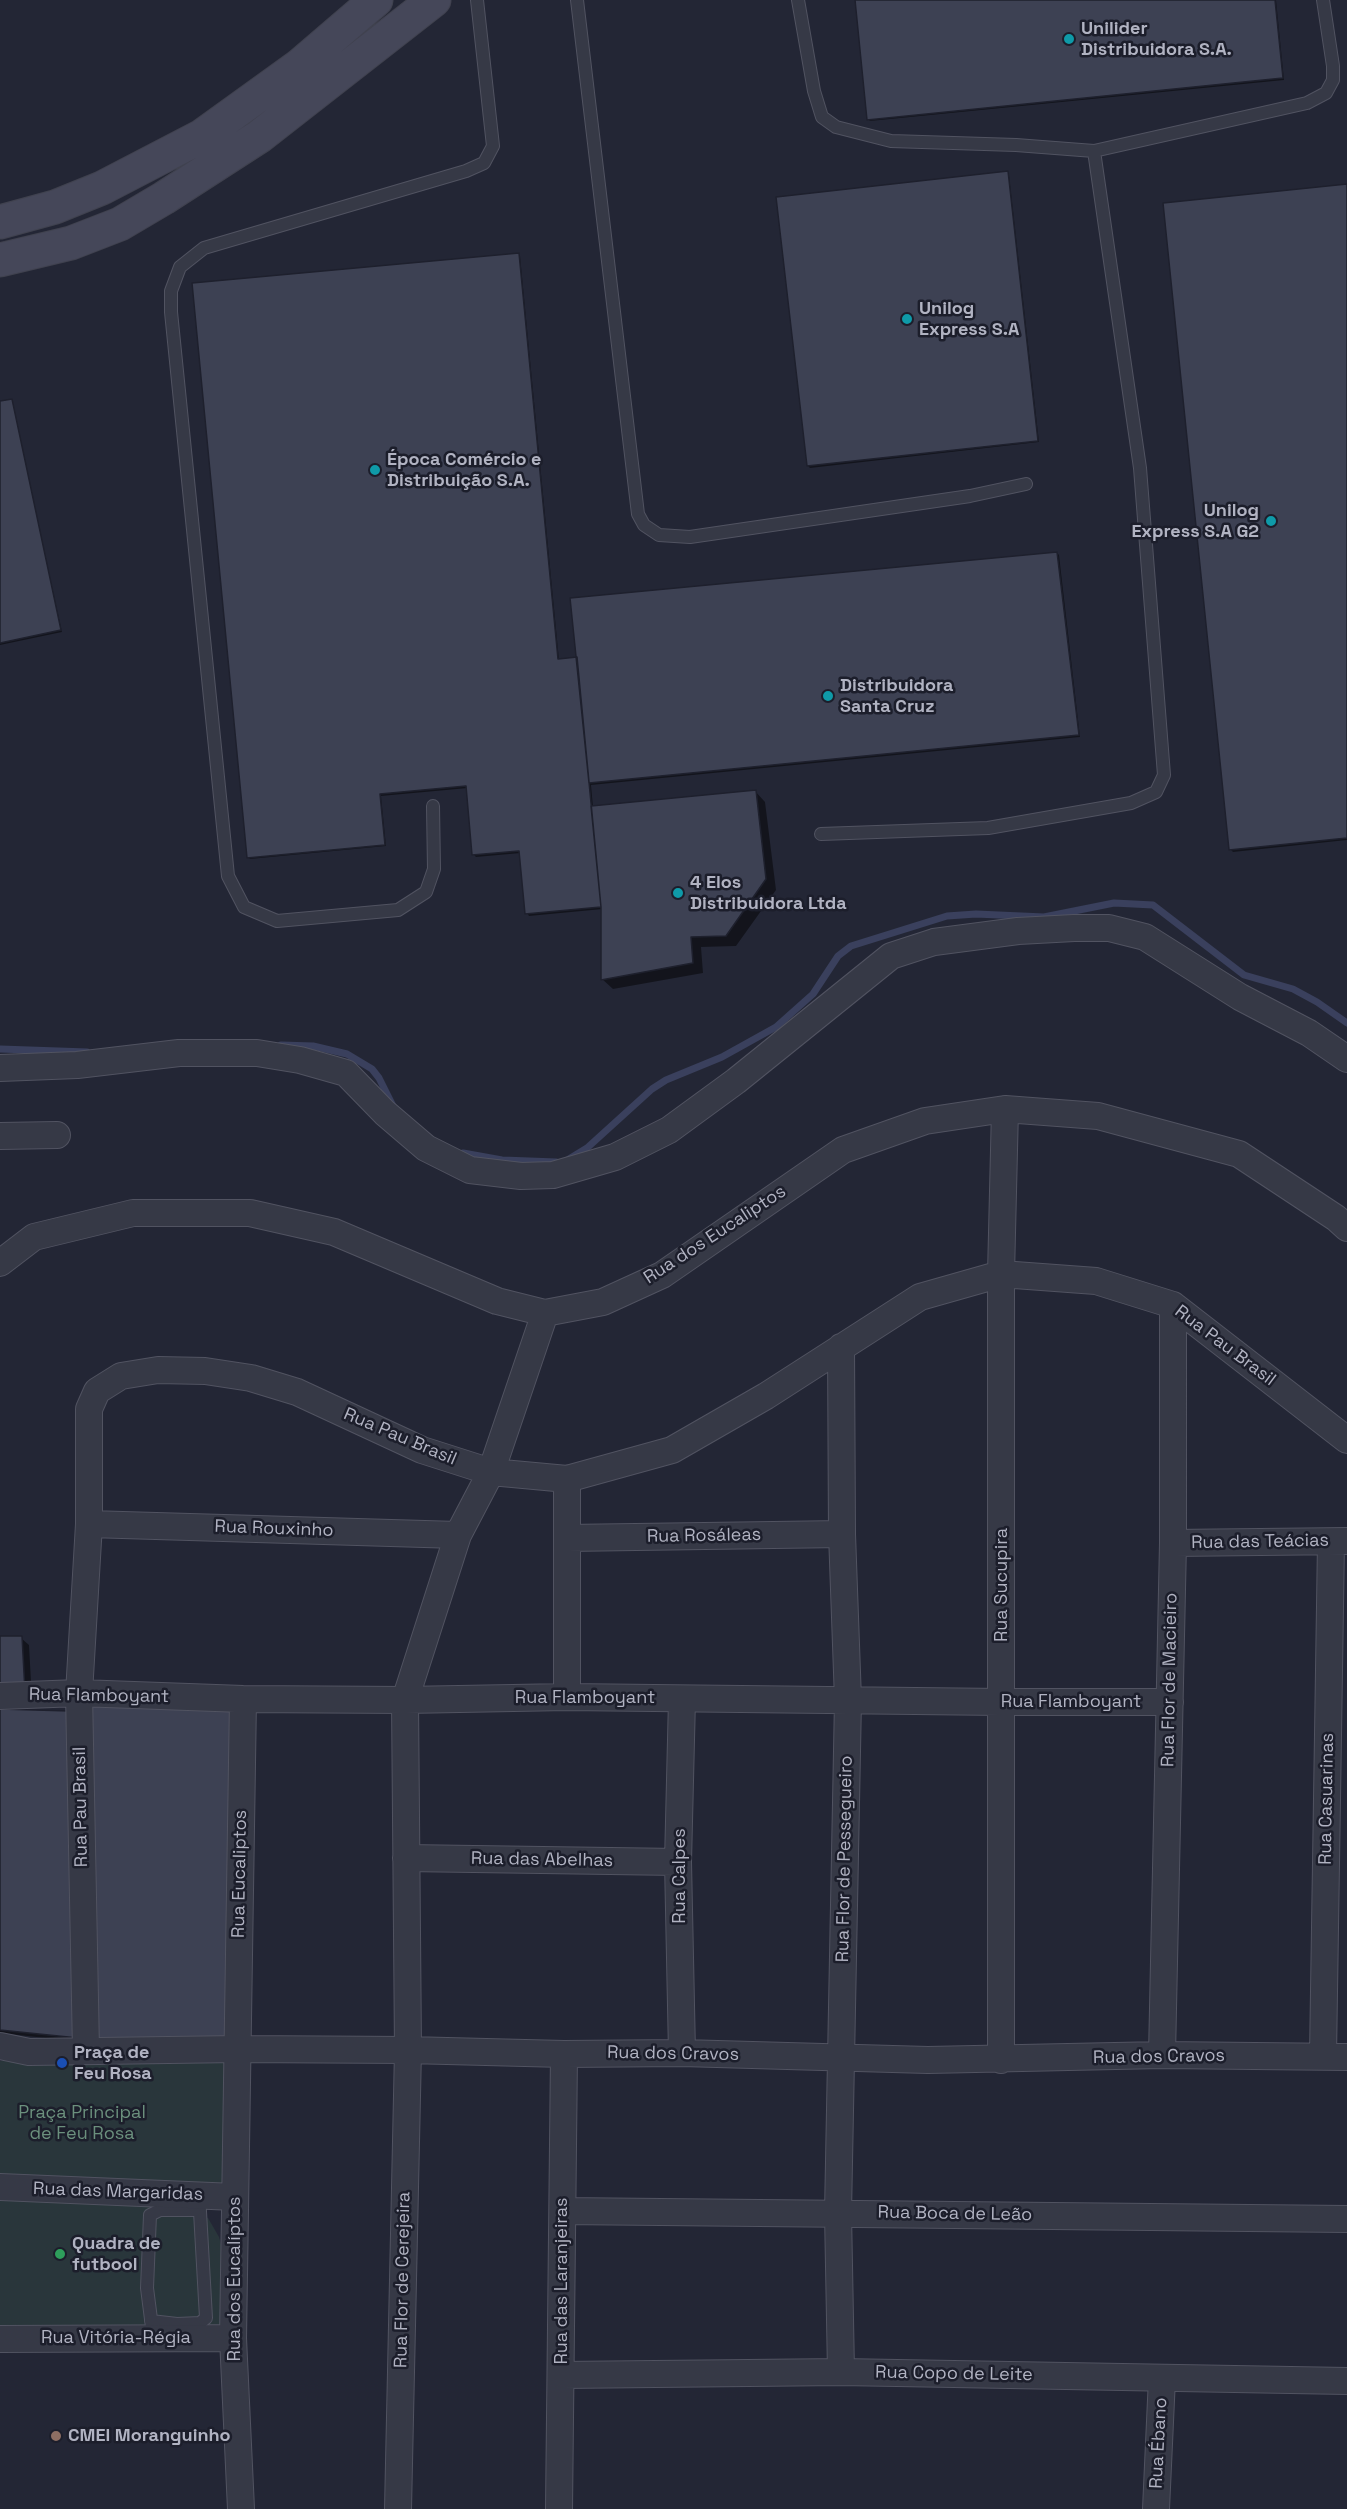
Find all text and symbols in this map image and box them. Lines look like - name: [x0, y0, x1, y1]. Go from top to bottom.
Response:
- place label: Unilider Distribuidora S.A.: [1081, 18, 1232, 60]
- marker: Unilider Distribuidora S.A.: [1062, 32, 1076, 46]
- place label: Unilog Express S.A: [919, 298, 1019, 340]
- marker: Unilog Express S.A: [900, 312, 914, 326]
- place label: Época Comércio e Distribuição S.A.: [387, 449, 541, 492]
- marker: Época Comércio e Distribuição S.A.: [368, 463, 382, 477]
- place label: Unilog Express S.A G2: [1131, 500, 1259, 542]
- marker: Unilog Express S.A G2: [1264, 514, 1278, 528]
- place label: Distribuidora Santa Cruz: [840, 675, 953, 718]
- marker: Distribuidora Santa Cruz: [821, 689, 835, 703]
- place label: 4 Elos Distribuidora Ltda: [690, 872, 847, 914]
- marker: 4 Elos Distribuidora Ltda: [671, 886, 685, 900]
- street label: Rua dos Eucaliptos: [640, 1181, 790, 1289]
- street label: Rua Pau Brasil: [1170, 1301, 1280, 1391]
- street label: Rua Pau Brasil: [340, 1403, 460, 1471]
- street label: Rua Rouxinho: [214, 1516, 334, 1542]
- street label: Rua Rosáleas: [647, 1524, 761, 1548]
- street label: Rua Sucupira: [991, 1528, 1013, 1642]
- street label: Rua das Teácias: [1191, 1530, 1329, 1554]
- street label: Rua Flor de Macieiro: [1158, 1593, 1182, 1767]
- street label: Rua Flamboyant: [29, 1684, 169, 1708]
- street label: Rua Flamboyant: [515, 1687, 655, 1709]
- street label: Rua Flamboyant: [1001, 1691, 1141, 1713]
- street label: Rua Casuarinas: [1315, 1733, 1339, 1865]
- street label: Rua Pau Brasil: [69, 1746, 93, 1868]
- street label: Rua Flor de Pessegueiro: [832, 1755, 858, 1963]
- street label: Rua Eucaliptos: [228, 1810, 252, 1938]
- street label: Rua Calpes: [669, 1828, 691, 1924]
- street label: Rua das Abelhas: [471, 1848, 613, 1872]
- place label: Praça de Feu Rosa: [74, 2042, 152, 2084]
- street label: Rua dos Cravos: [607, 2042, 739, 2066]
- street label: Rua dos Cravos: [1093, 2045, 1225, 2069]
- marker: Praça de Feu Rosa: [55, 2056, 69, 2070]
- park label: Praça Principal de Feu Rosa: [18, 2102, 146, 2144]
- street label: Rua das Margaridas: [33, 2178, 203, 2206]
- street label: Rua Flor de Cerejeira: [391, 2192, 415, 2368]
- street label: Rua dos Eucalíptos: [224, 2196, 246, 2362]
- street label: Rua das Laranjeiras: [551, 2197, 573, 2365]
- street label: Rua Boca de Leão: [878, 2202, 1032, 2226]
- place label: Quadra de futbool: [72, 2233, 161, 2276]
- marker: Quadra de futbool: [53, 2247, 67, 2261]
- street label: Rua Vitória-Régia: [41, 2327, 191, 2349]
- street label: Rua Copo de Leite: [875, 2362, 1033, 2386]
- street label: Rua Ébano: [1146, 2397, 1172, 2489]
- place label: CMEI Moranguinho: [68, 2425, 231, 2447]
- marker: CMEI Moranguinho: [49, 2429, 63, 2443]

